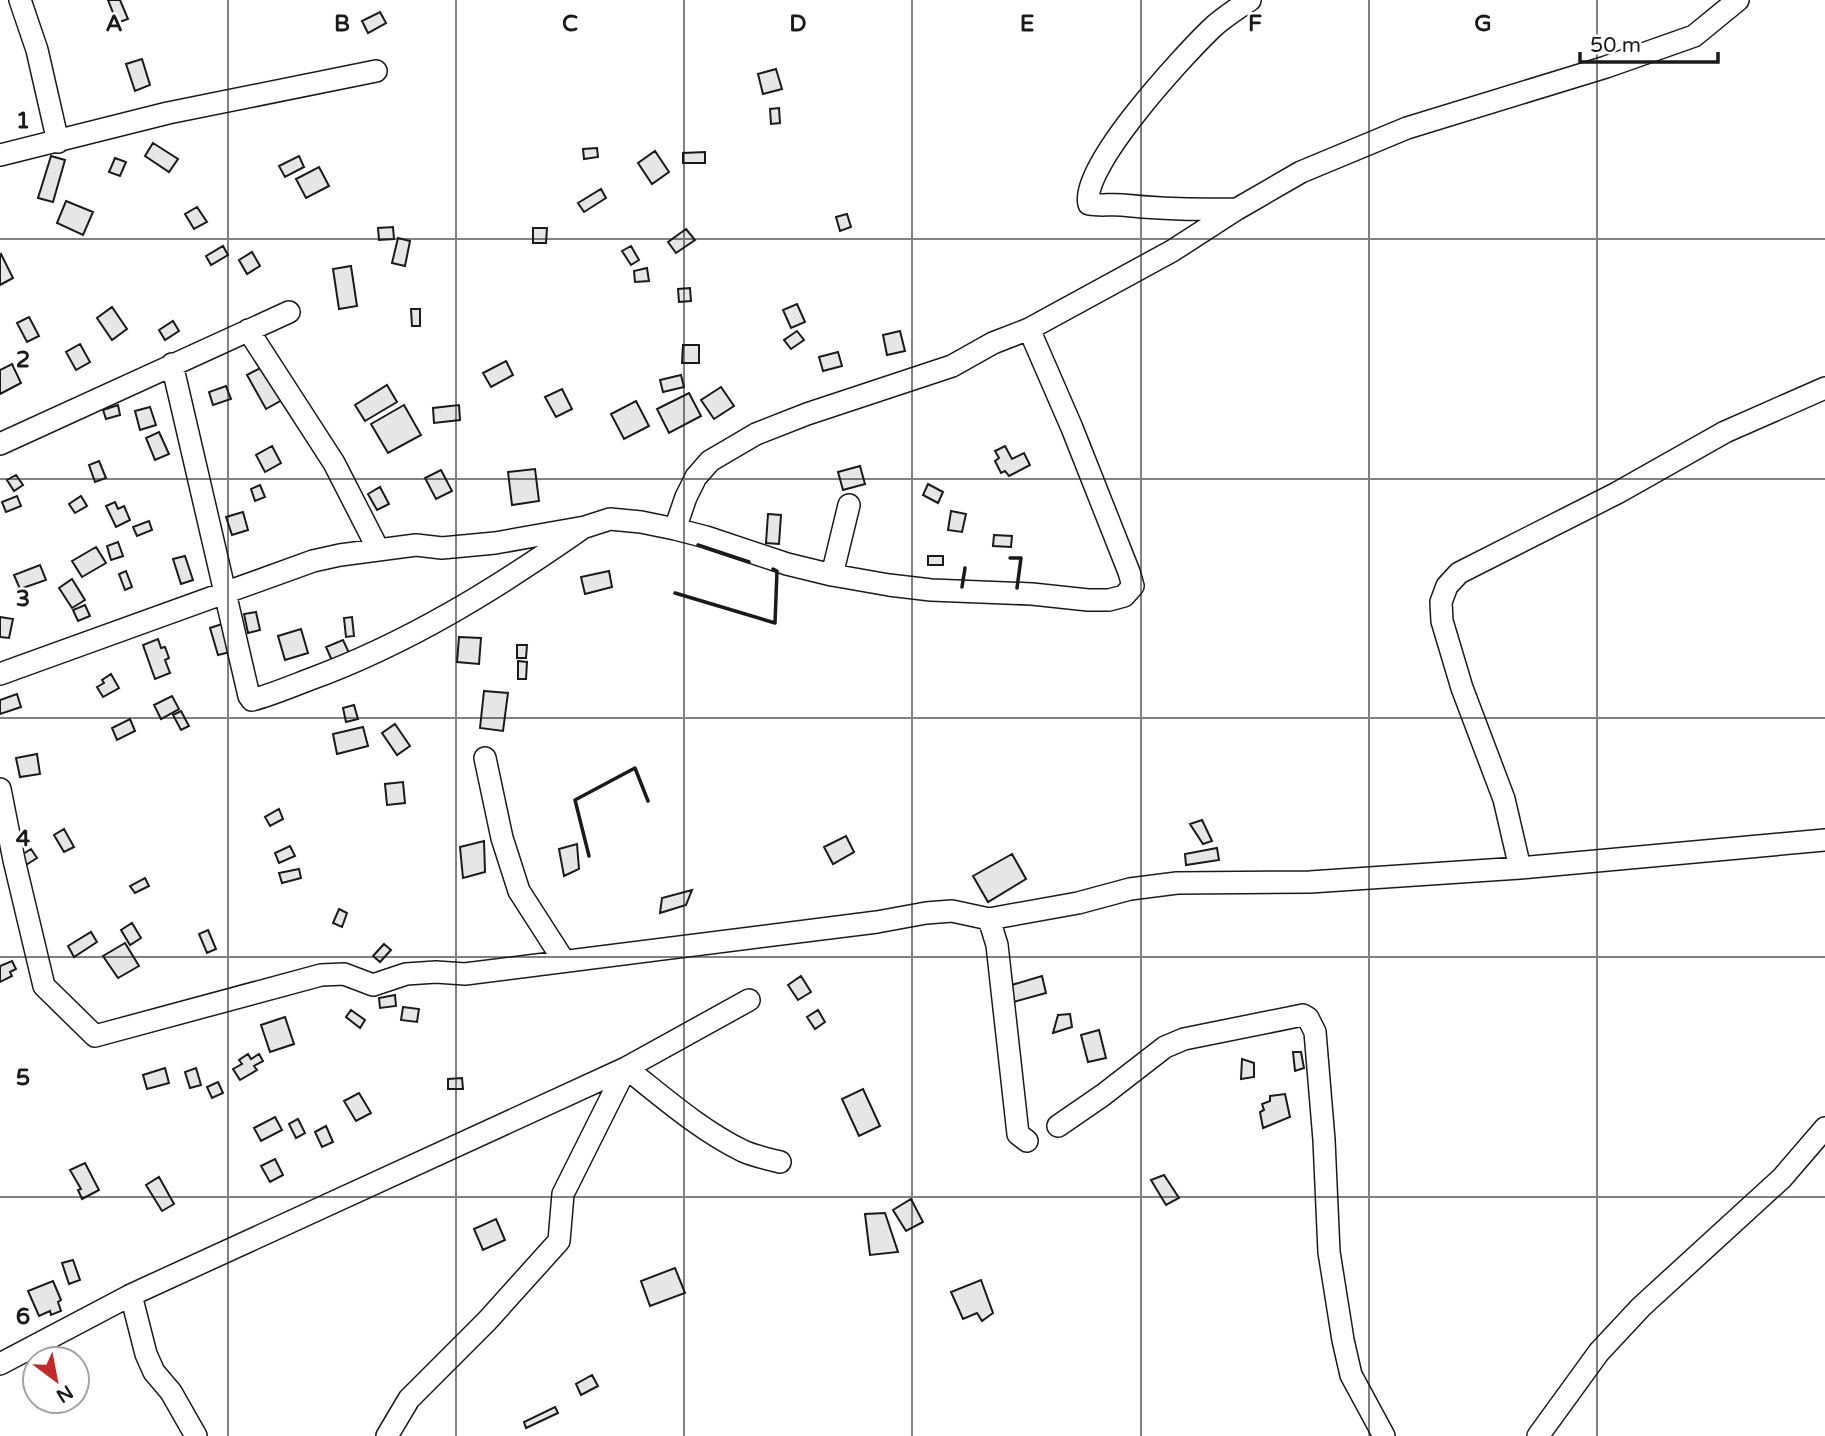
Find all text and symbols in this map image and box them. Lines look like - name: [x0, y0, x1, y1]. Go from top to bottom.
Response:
- text: A: [105, 10, 123, 38]
- text: B: [334, 10, 350, 38]
- text: C: [562, 10, 578, 38]
- text: D: [789, 10, 807, 38]
- text: E: [1020, 10, 1034, 38]
- text: F: [1248, 10, 1262, 38]
- text: G: [1474, 10, 1492, 38]
- scale bar: [1580, 21, 1718, 65]
- text: 50 m: [1590, 33, 1641, 58]
- text: 1: [16, 107, 30, 135]
- text: 2: [16, 346, 30, 374]
- text: 3: [16, 585, 30, 613]
- text: 4: [16, 825, 31, 853]
- text: 5: [16, 1064, 30, 1092]
- text: 6: [16, 1303, 30, 1331]
- north arrow: [21, 1345, 91, 1415]
- text: N: [52, 1380, 77, 1407]

